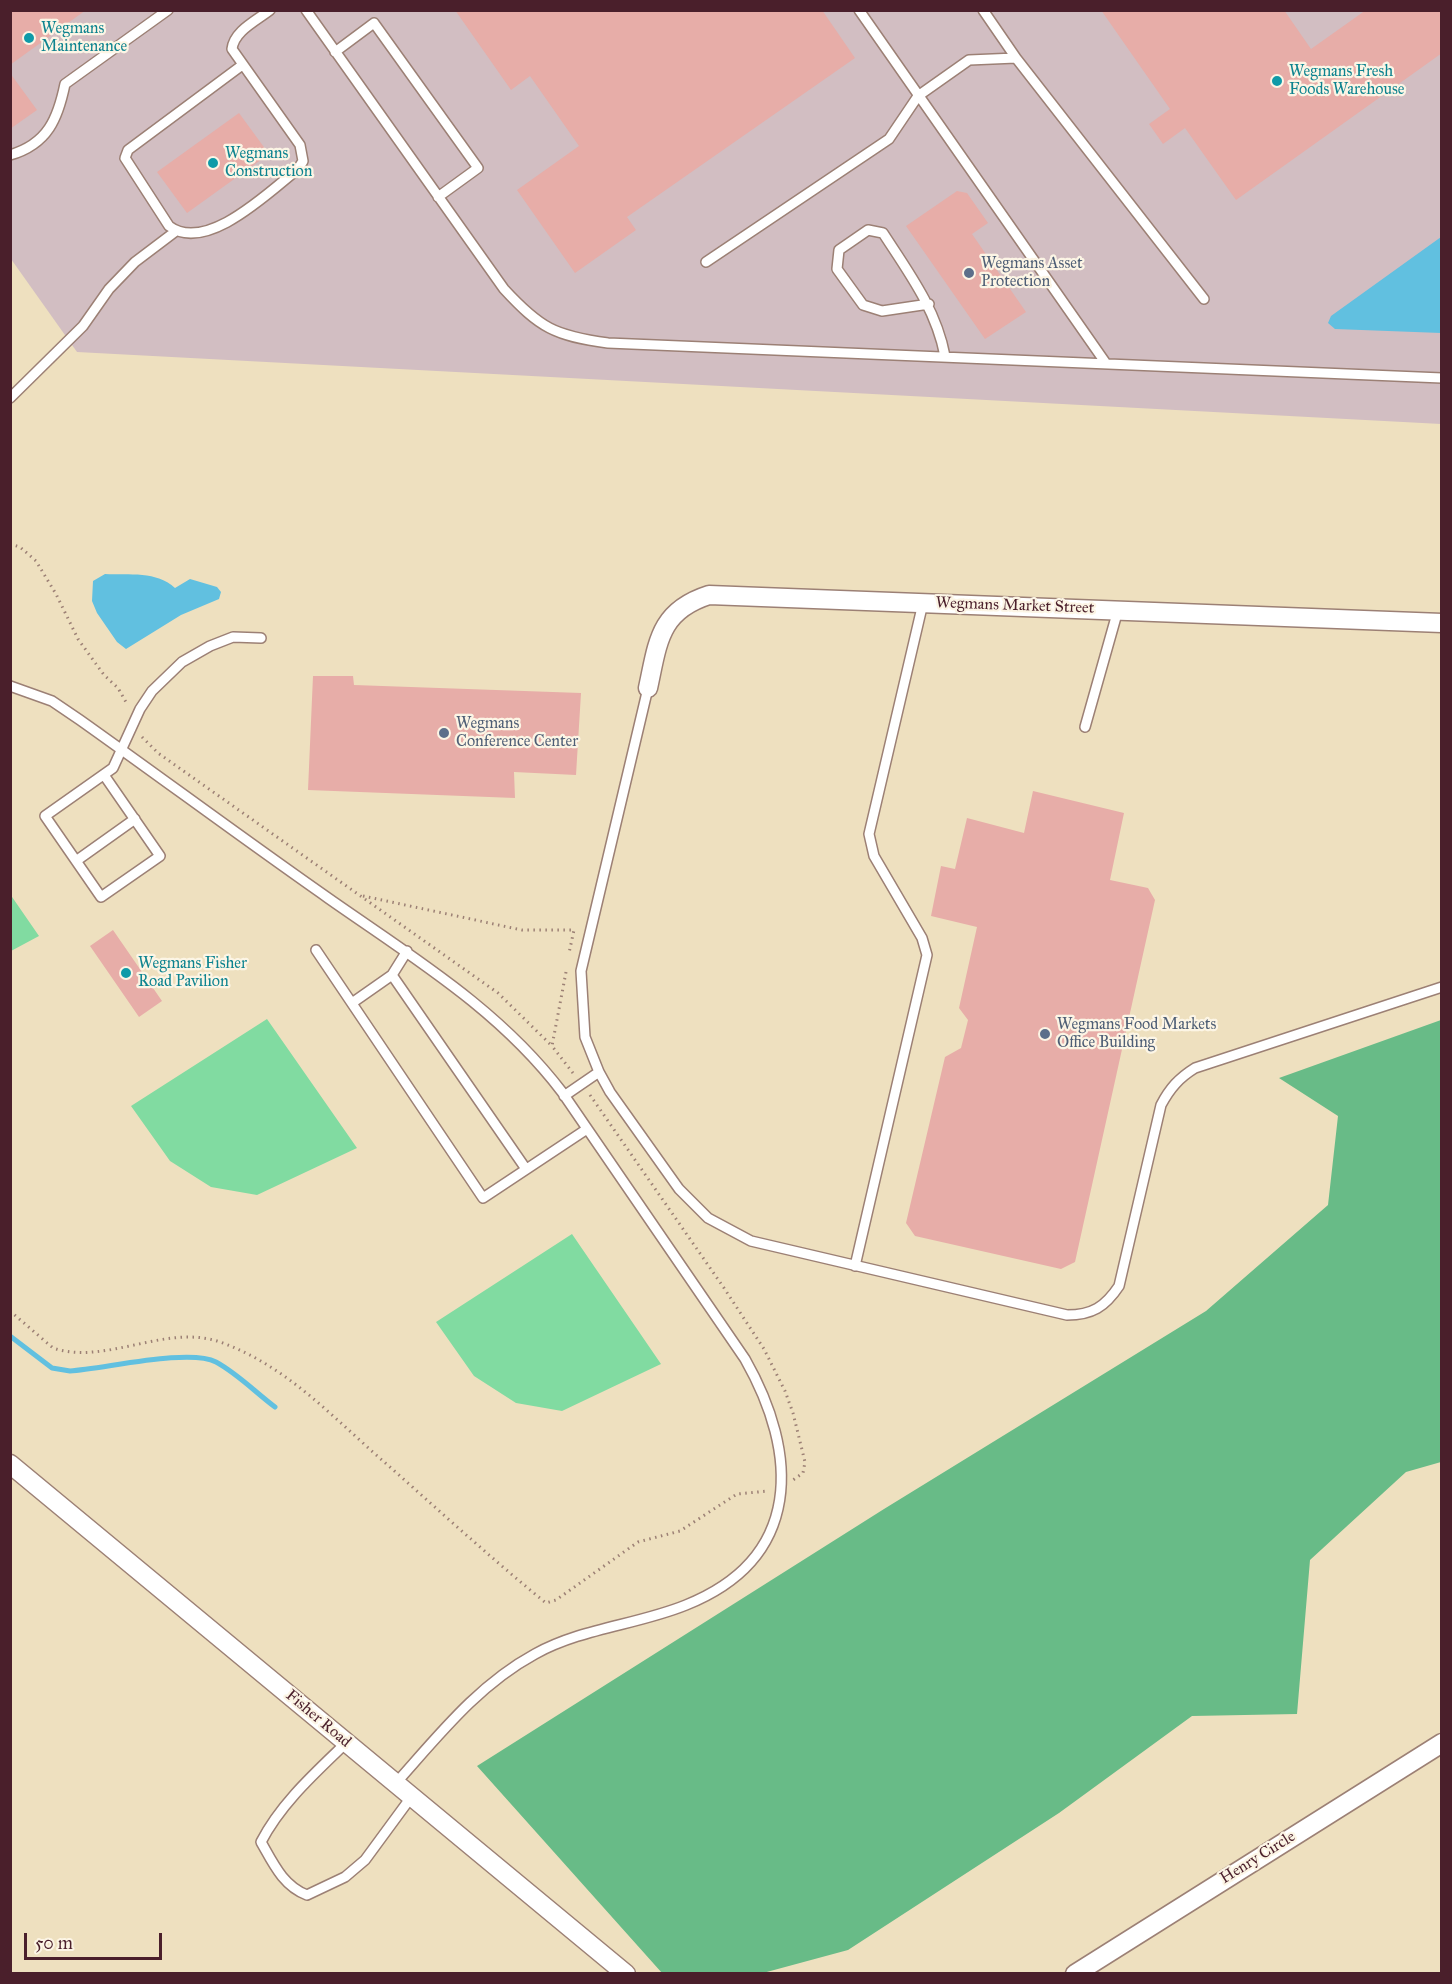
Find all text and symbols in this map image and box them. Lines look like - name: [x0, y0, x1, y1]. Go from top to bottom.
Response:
- place label: Wegmans Maintenance: [41, 19, 127, 57]
- marker: Wegmans Maintenance: [22, 31, 36, 45]
- place label: Wegmans Fresh Foods Warehouse: [1289, 62, 1405, 100]
- marker: Wegmans Fresh Foods Warehouse: [1270, 74, 1284, 88]
- place label: Wegmans Construction: [225, 144, 312, 182]
- marker: Wegmans Construction: [206, 156, 220, 170]
- place label: Wegmans Asset Protection: [981, 254, 1083, 292]
- marker: Wegmans Asset Protection: [962, 266, 976, 280]
- street label: Wegmans Market Street: [935, 594, 1095, 618]
- place label: Wegmans Conference Center: [456, 714, 578, 752]
- marker: Wegmans Conference Center: [437, 726, 451, 740]
- place label: Wegmans Fisher Road Pavilion: [138, 954, 247, 992]
- marker: Wegmans Fisher Road Pavilion: [119, 966, 133, 980]
- place label: Wegmans Food Markets Office Building: [1057, 1015, 1216, 1053]
- marker: Wegmans Food Markets Office Building: [1038, 1027, 1052, 1041]
- street label: Fisher Road: [281, 1686, 355, 1752]
- street label: Henry Circle: [1217, 1827, 1299, 1889]
- scale bar: [27, 1921, 165, 1959]
- text: 50 m: [35, 1932, 73, 1954]

